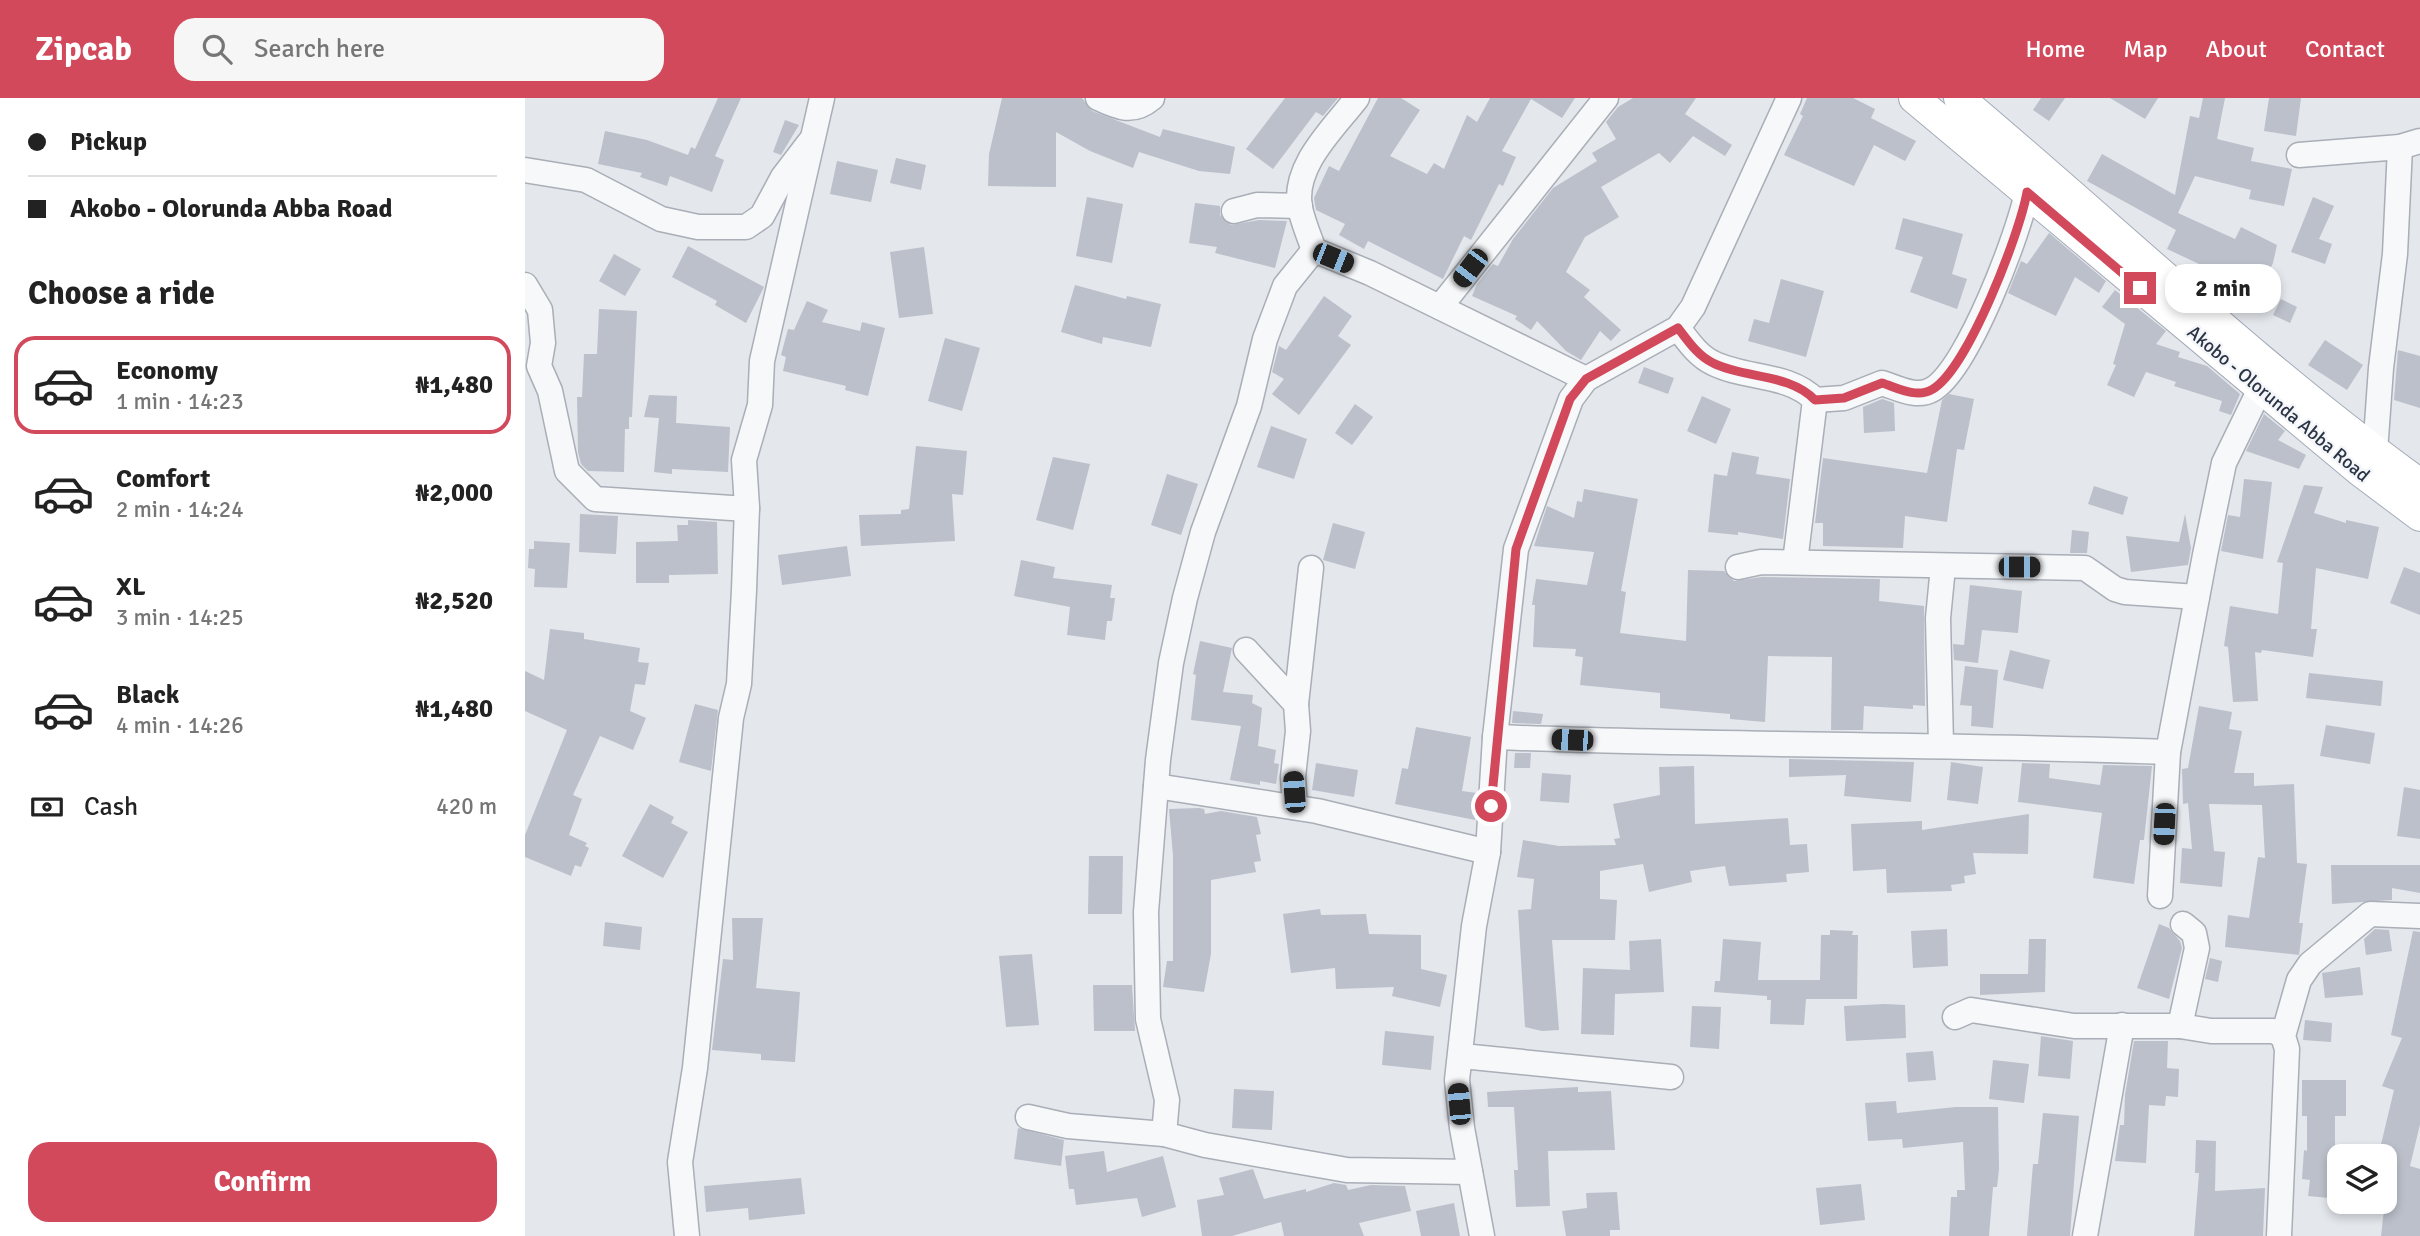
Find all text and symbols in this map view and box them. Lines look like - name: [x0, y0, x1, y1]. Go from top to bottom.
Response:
- search box: [174, 18, 664, 81]
- text: Zipcab: [35, 29, 132, 70]
- icon: search: [198, 30, 236, 68]
- text: Search here: [254, 33, 385, 65]
- text: Home: [2025, 34, 2085, 64]
- text: Map: [2123, 34, 2168, 64]
- text: About: [2206, 34, 2267, 64]
- text: Contact: [2305, 34, 2385, 64]
- text: Pickup: [70, 126, 147, 158]
- text: Akobo - Olorunda Abba Road: [70, 193, 393, 225]
- car: [1310, 240, 1357, 276]
- car: [1449, 245, 1492, 291]
- callout: 2 min: [2165, 264, 2280, 312]
- route end: [2124, 272, 2156, 304]
- text: Choose a ride: [28, 274, 215, 313]
- text: 2 min: [2195, 274, 2251, 303]
- street label: Akobo - Olorunda Abba Road: [2182, 320, 2375, 487]
- icon: car: [32, 354, 95, 417]
- text: Economy: [116, 355, 218, 387]
- text: ₦1,480: [415, 369, 493, 401]
- text: 1 min · 14:23: [116, 387, 244, 416]
- icon: car: [32, 462, 95, 525]
- text: Comfort: [116, 463, 210, 495]
- text: ₦2,000: [415, 477, 493, 509]
- text: 2 min · 14:24: [116, 495, 244, 524]
- car: [1999, 557, 2041, 578]
- icon: car: [32, 570, 95, 633]
- text: XL: [116, 571, 146, 603]
- text: ₦2,520: [415, 585, 493, 617]
- text: 3 min · 14:25: [116, 603, 244, 632]
- icon: car: [32, 678, 95, 741]
- text: Black: [116, 679, 179, 711]
- text: ₦1,480: [415, 693, 493, 725]
- text: 4 min · 14:26: [116, 711, 244, 740]
- car: [1551, 729, 1594, 751]
- car: [1283, 770, 1306, 814]
- icon: cash: [28, 788, 66, 826]
- route start: [1475, 790, 1507, 822]
- text: Cash: [84, 791, 138, 823]
- text: 420 m: [436, 792, 497, 821]
- car: [2153, 802, 2176, 846]
- car: [1447, 1082, 1472, 1126]
- button: Confirm: [28, 1142, 497, 1222]
- map controls: [2327, 1144, 2397, 1214]
- button: layers: [2327, 1144, 2397, 1214]

